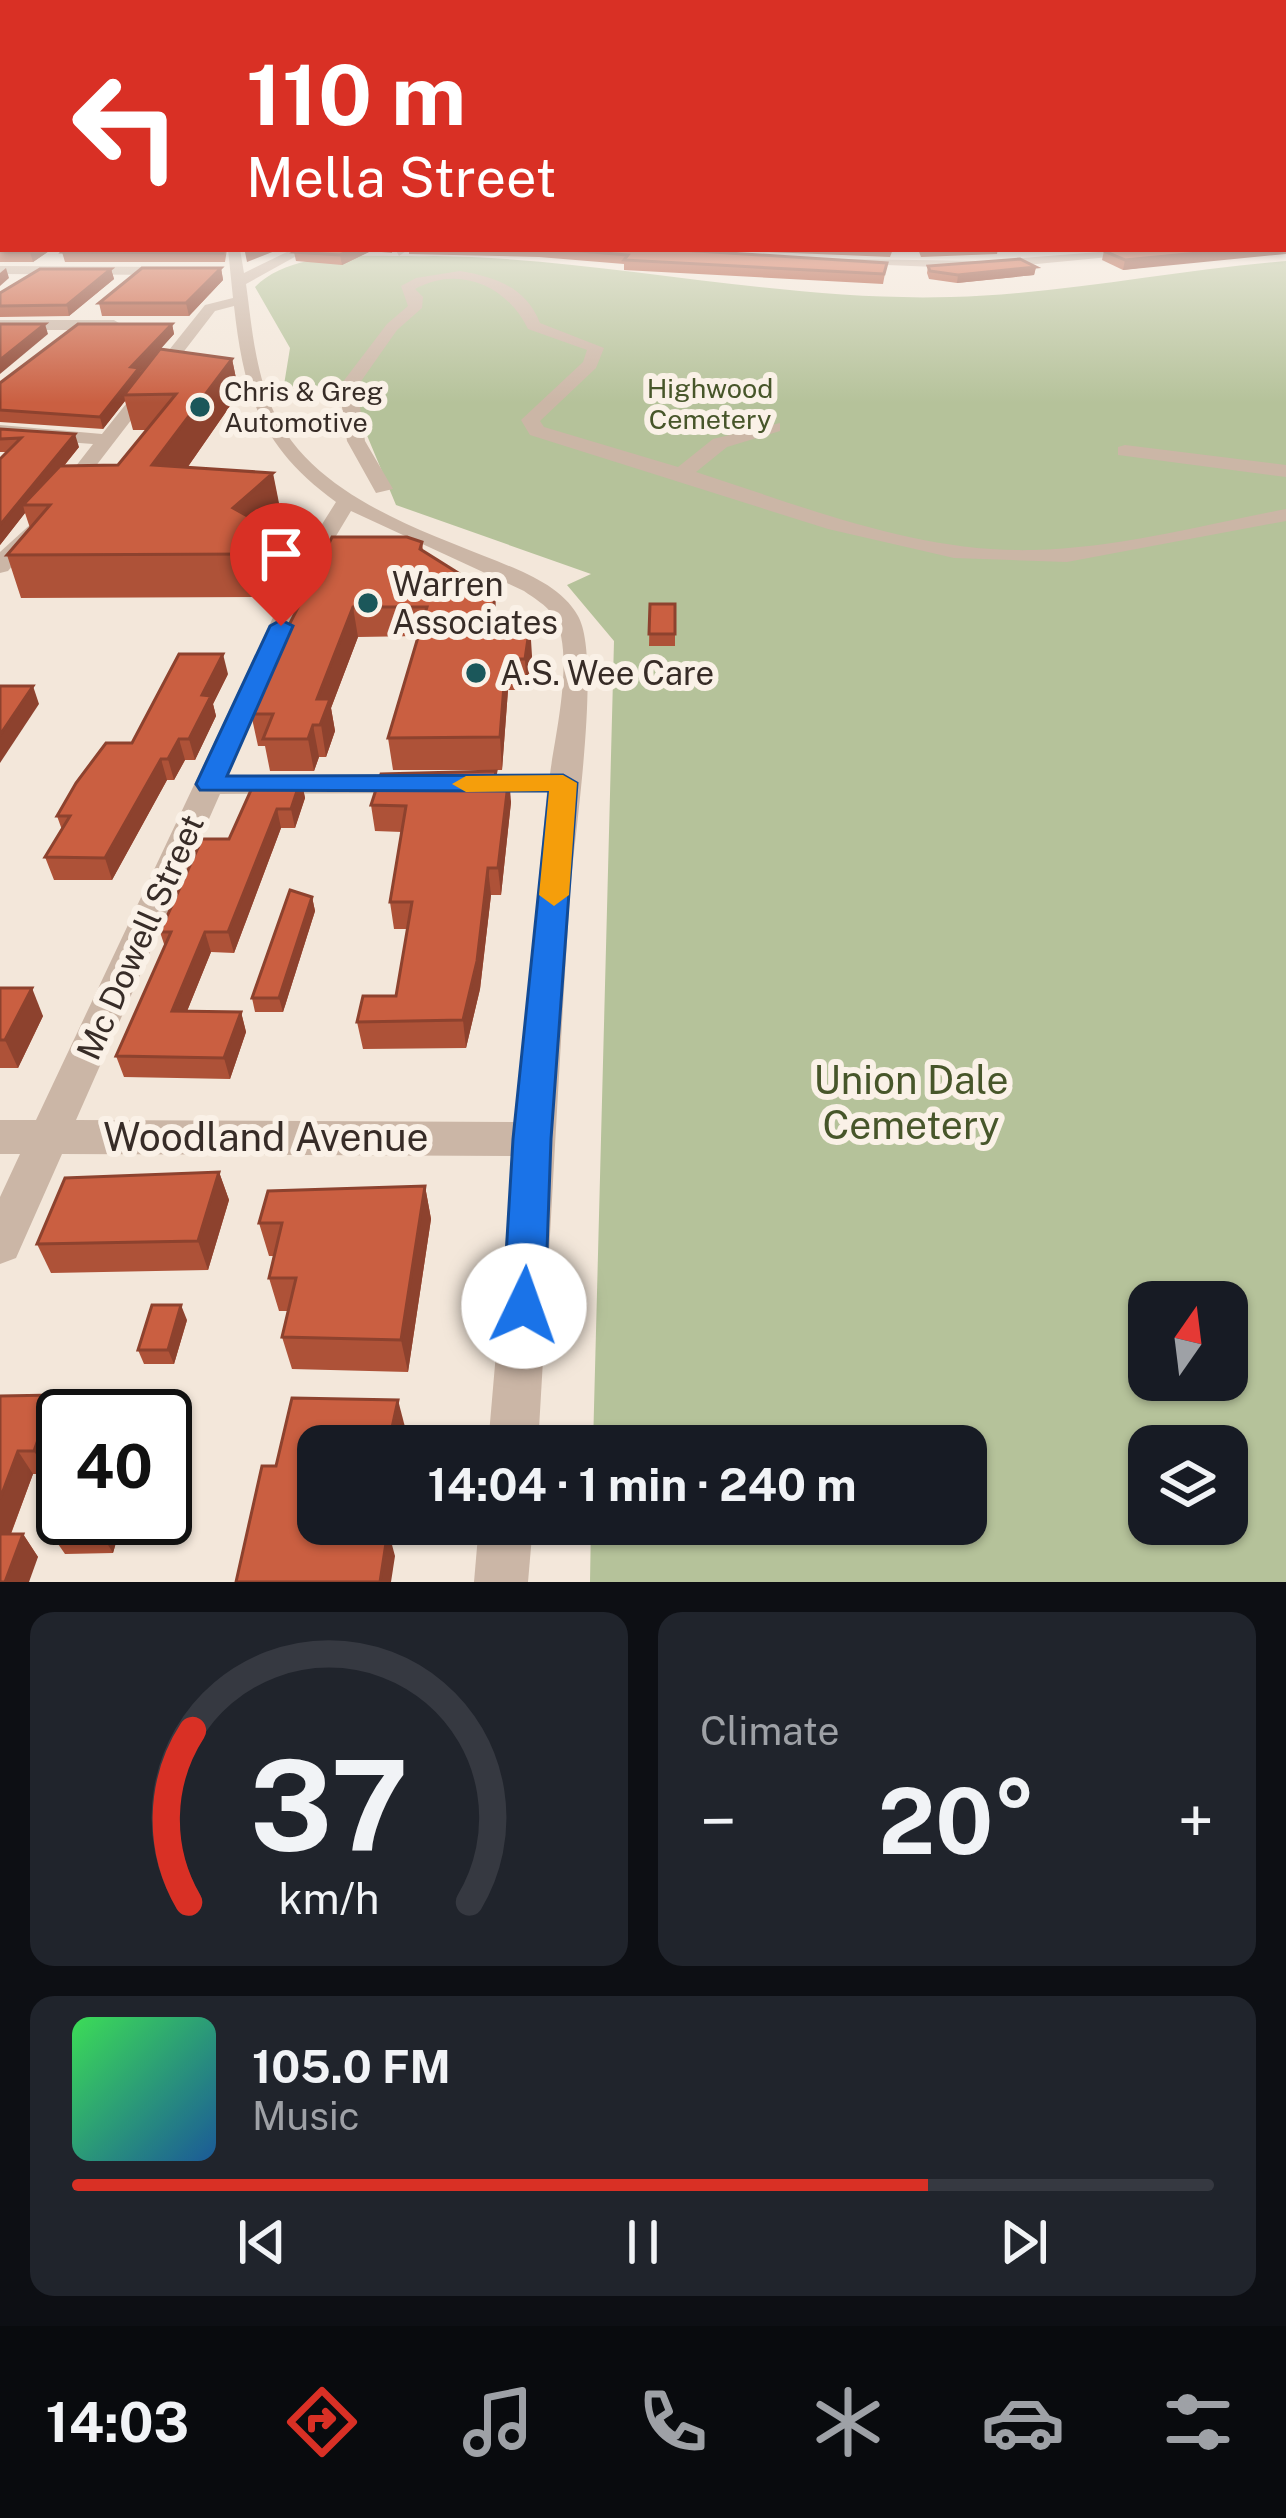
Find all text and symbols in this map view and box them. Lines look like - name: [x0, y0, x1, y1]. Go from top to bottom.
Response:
- text: 110 m: [246, 45, 466, 144]
- icon: left: [48, 48, 204, 204]
- text: Mella Street: [246, 146, 556, 209]
- park label: Highwood Cemetery: [647, 372, 773, 435]
- place label: Chris & Greg Automotive: [224, 375, 383, 438]
- marker: Chris & Greg Automotive: [187, 394, 213, 420]
- pin: [230, 503, 332, 626]
- icon: arrive: [248, 521, 314, 587]
- place label: Warren Associates: [392, 565, 558, 641]
- marker: Warren Associates: [355, 590, 381, 616]
- place label: A.S. Wee Care: [500, 654, 714, 692]
- marker: A.S. Wee Care: [463, 660, 489, 686]
- street label: Mc Dowell Street: [69, 809, 211, 1065]
- park label: Union Dale Cemetery: [813, 1057, 1009, 1148]
- street label: Woodland Avenue: [103, 1114, 429, 1160]
- position arrow: [461, 1243, 587, 1369]
- north arrow: [1128, 1281, 1248, 1401]
- map controls: [1128, 1281, 1248, 1545]
- speed limit sign: 40: [36, 1389, 192, 1545]
- button: layers: [1128, 1425, 1248, 1545]
- text: 14:04 · 1 min · 240 m: [428, 1458, 856, 1511]
- text: Climate: [700, 1708, 840, 1754]
- text: 37: [249, 1732, 409, 1879]
- text: 20°: [878, 1768, 1036, 1874]
- text: −: [700, 1782, 737, 1860]
- text: +: [1177, 1782, 1214, 1860]
- text: km/h: [279, 1873, 379, 1924]
- text: 105.0 FM: [252, 2040, 451, 2093]
- text: Music: [252, 2093, 360, 2139]
- icon: previous: [229, 2209, 295, 2275]
- icon: pause: [610, 2209, 676, 2275]
- icon: next: [991, 2209, 1057, 2275]
- icon: directions: [280, 2380, 364, 2464]
- icon: music: [456, 2380, 540, 2464]
- icon: phone: [631, 2380, 715, 2464]
- icon: climate: [806, 2380, 890, 2464]
- icon: car: [981, 2380, 1065, 2464]
- icon: filters: [1156, 2380, 1240, 2464]
- text: 14:03: [46, 2391, 189, 2454]

